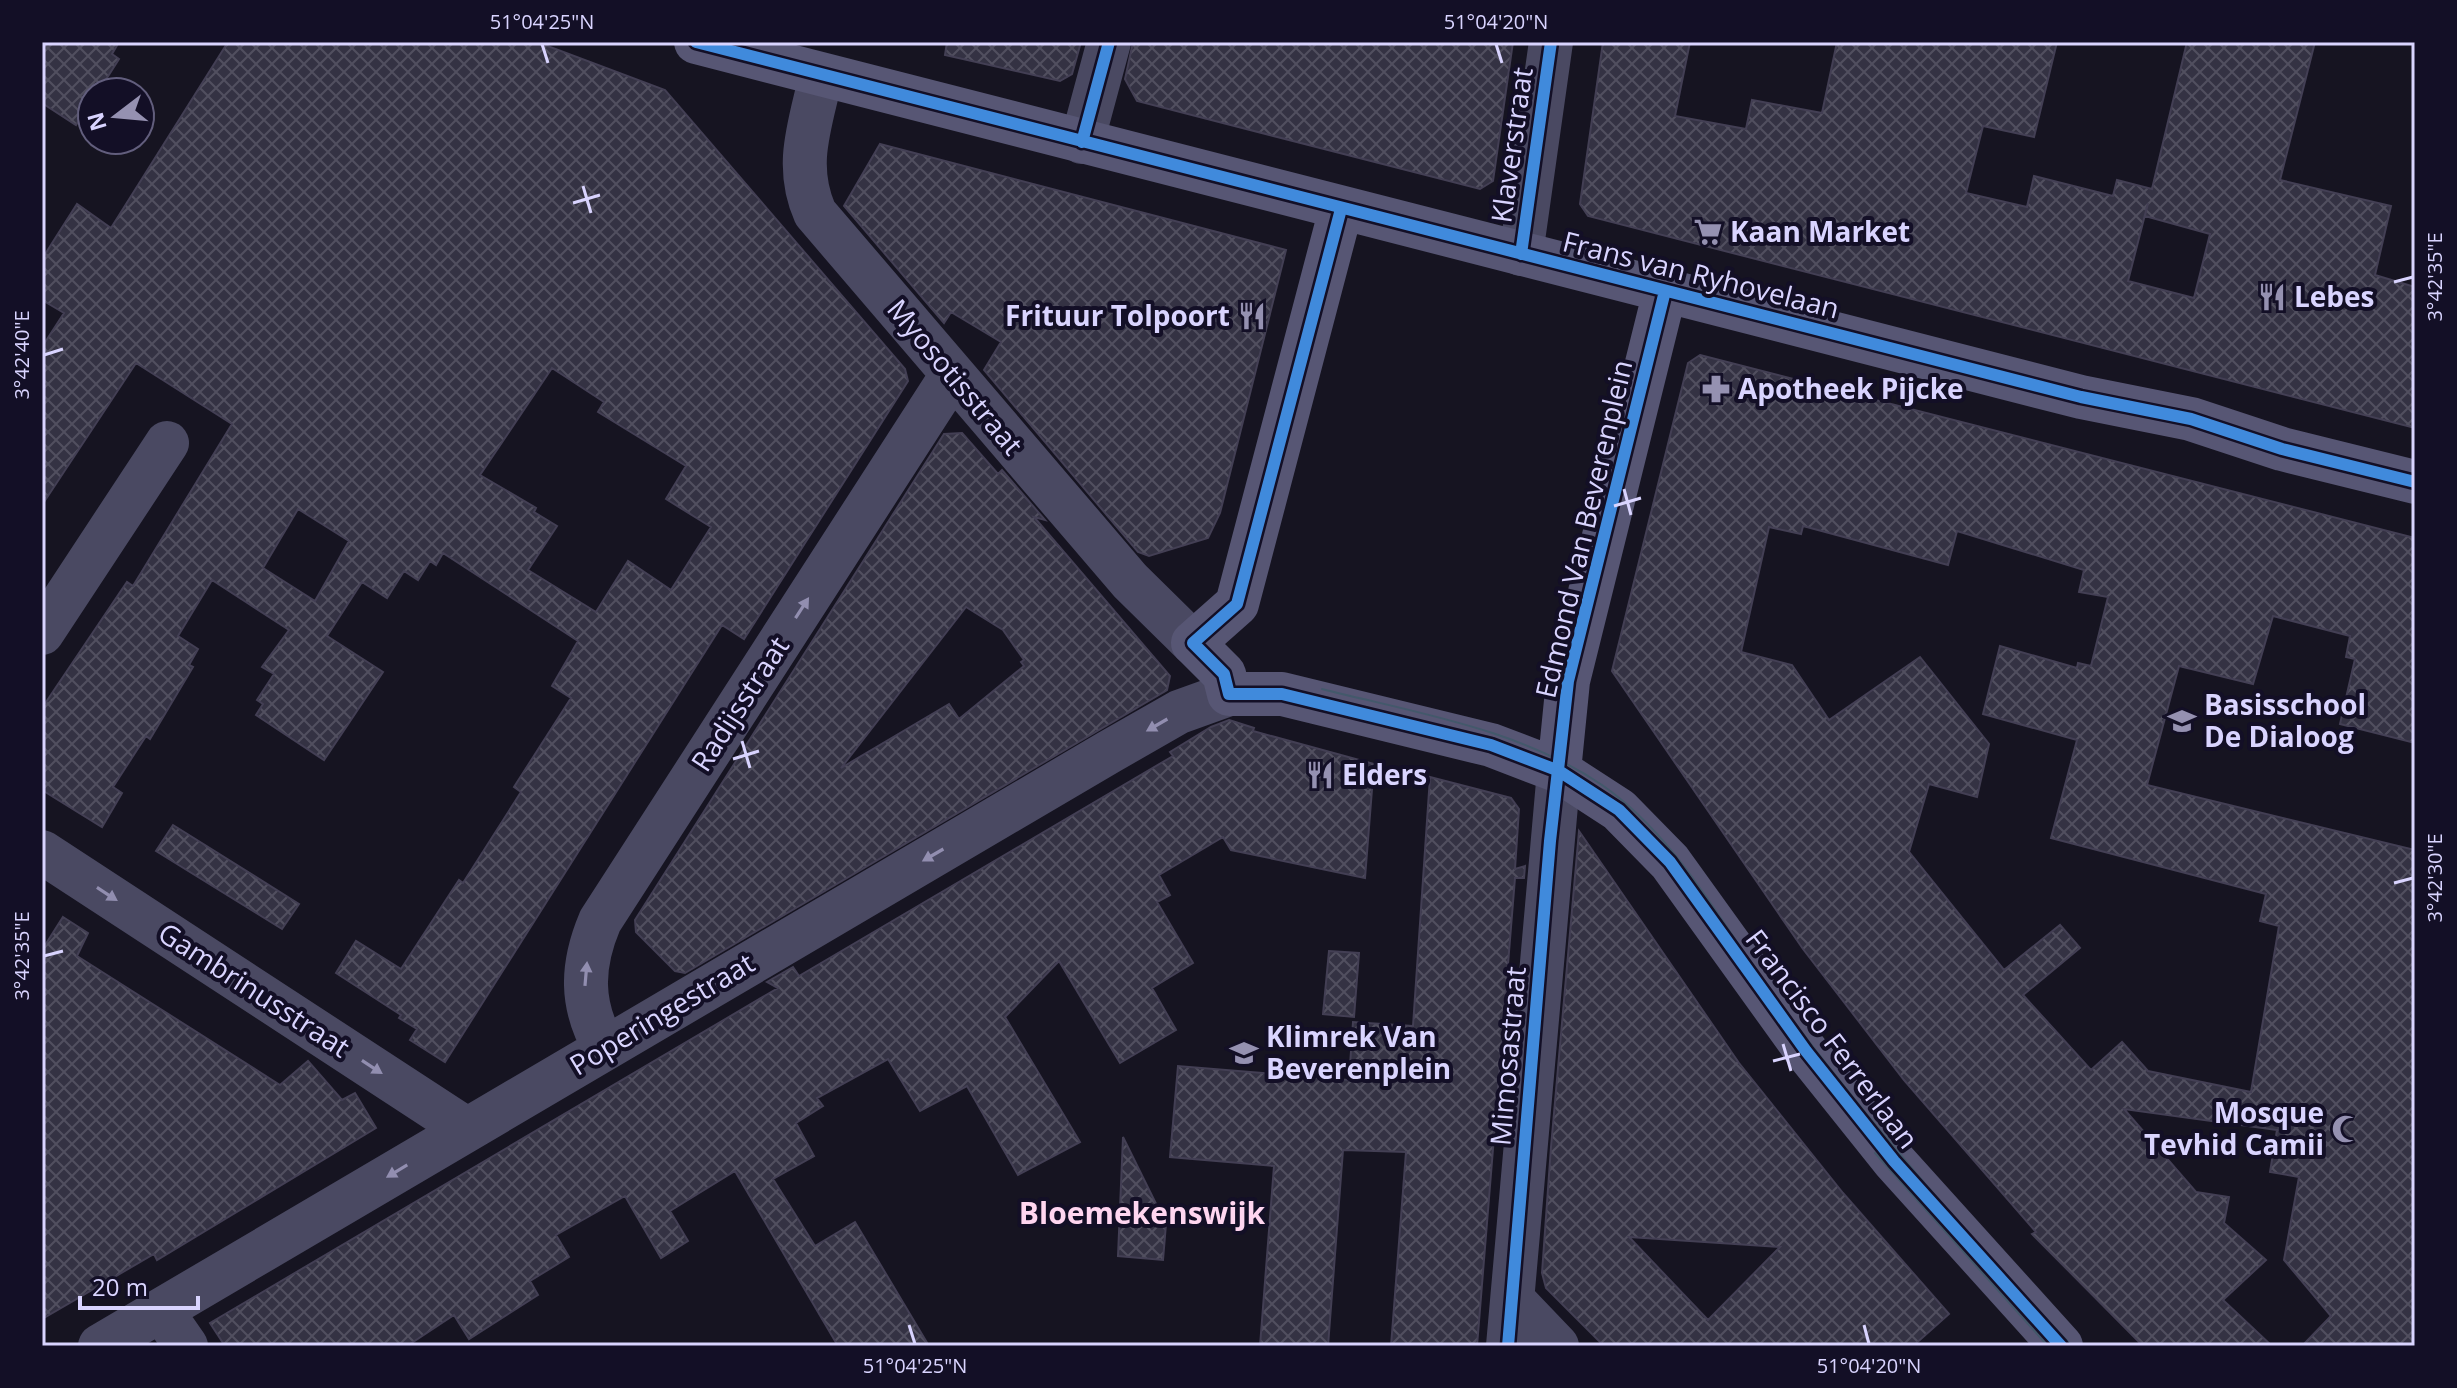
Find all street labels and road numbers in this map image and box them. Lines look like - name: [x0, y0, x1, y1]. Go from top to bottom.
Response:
- street label: Klaverstraat: [1481, 65, 1541, 225]
- street label: Frans van Ryhovelaan: [1559, 221, 1843, 327]
- street label: Myosotisstraat: [879, 290, 1032, 462]
- street label: Edmond Van Beverenplein: [1526, 356, 1640, 701]
- street label: Radijsstraat: [681, 629, 797, 778]
- street label: Gambrinusstraat: [152, 913, 358, 1065]
- street label: Francisco Ferrerlaan: [1738, 921, 1928, 1156]
- street label: Poperingestraat: [562, 943, 761, 1083]
- street label: Mimosastraat: [1480, 965, 1534, 1147]

